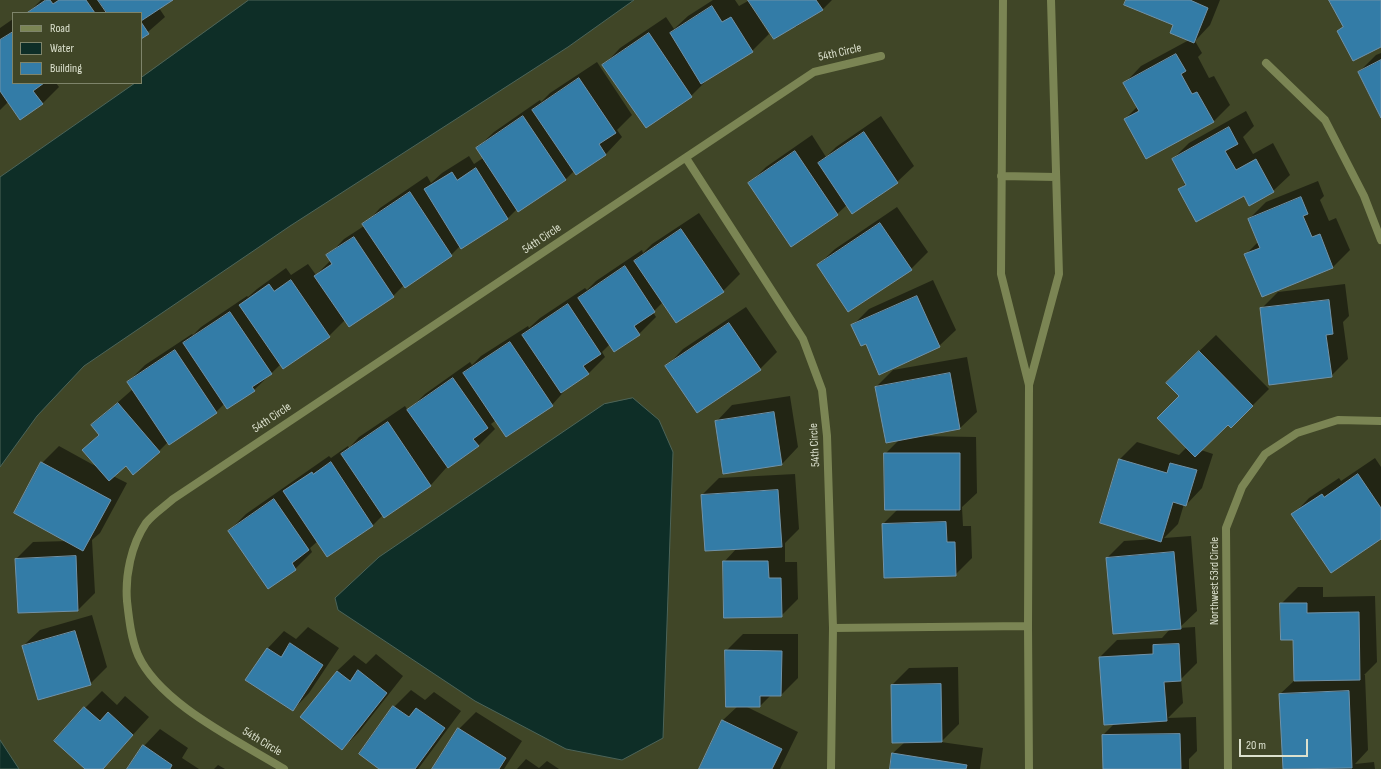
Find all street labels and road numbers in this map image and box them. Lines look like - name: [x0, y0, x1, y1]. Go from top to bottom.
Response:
- street label: 54th Circle: [817, 41, 863, 65]
- street label: 54th Circle: [520, 221, 564, 257]
- street label: 54th Circle: [250, 400, 294, 436]
- street label: 54th Circle: [807, 423, 823, 467]
- street label: Northwest 53rd Circle: [1208, 537, 1222, 625]
- street label: 54th Circle: [240, 725, 284, 759]

